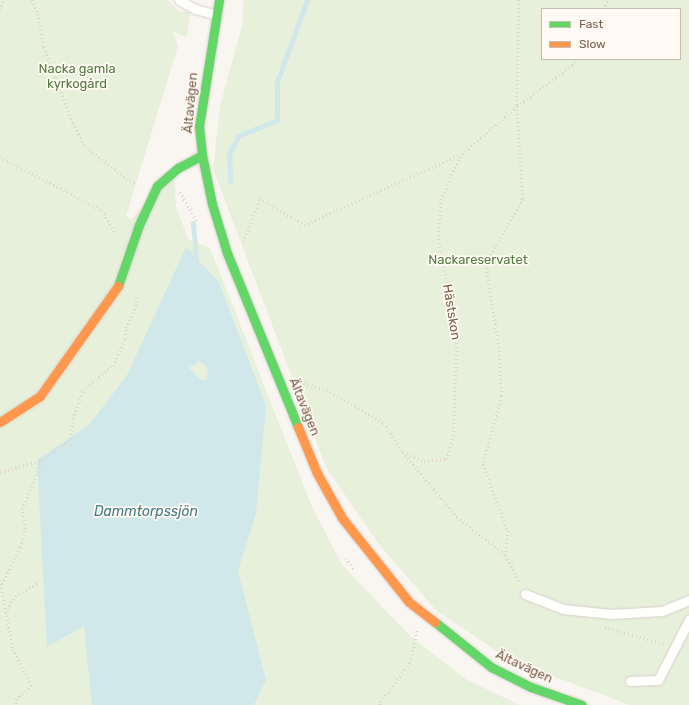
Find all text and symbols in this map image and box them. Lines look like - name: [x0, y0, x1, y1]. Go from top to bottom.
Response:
- legend: [541, 8, 681, 60]
- text: Fast: [579, 17, 603, 31]
- text: Slow: [579, 37, 606, 51]
- park label: Nacka gamla kyrkogård: [38, 62, 116, 93]
- street label: Ältavägen: [181, 72, 201, 134]
- park label: Nackareservatet: [428, 252, 528, 268]
- street label: Hästskon: [439, 283, 463, 341]
- street label: Ältavägen: [285, 376, 323, 438]
- water label: Dammtorpssjön: [94, 504, 198, 520]
- street label: Ältavägen: [493, 647, 555, 687]

